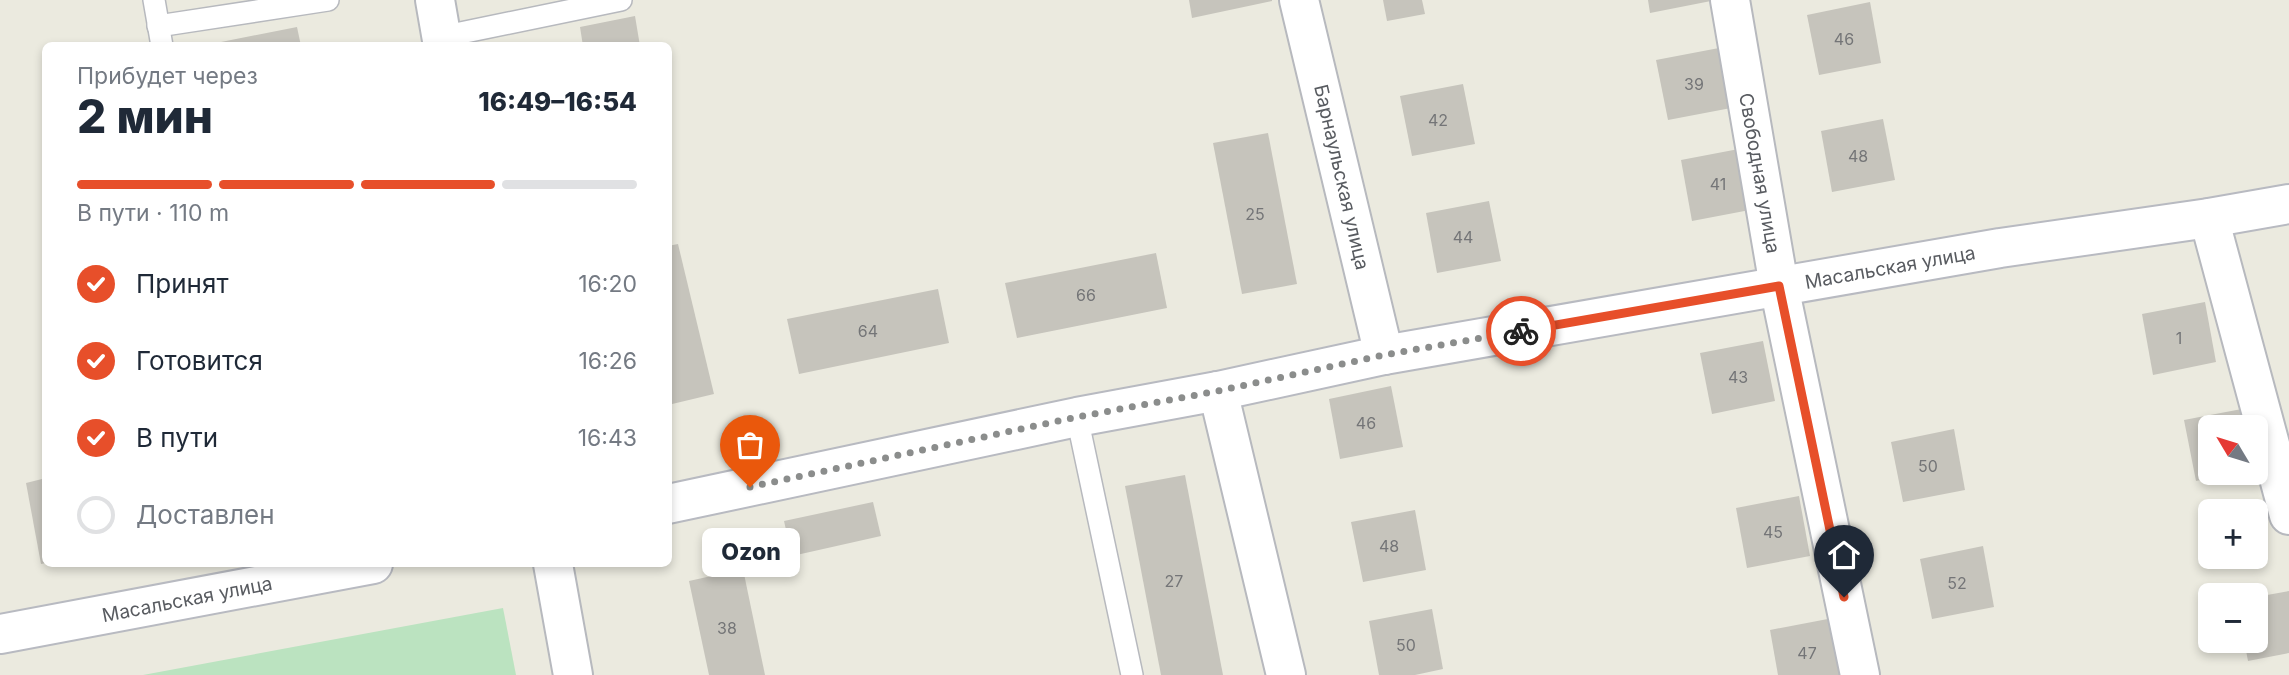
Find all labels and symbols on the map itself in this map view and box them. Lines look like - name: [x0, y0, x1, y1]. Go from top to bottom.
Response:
- house number: 46: [1834, 29, 1854, 49]
- house number: 39: [1684, 74, 1704, 94]
- street label: Барнаульская улица: [1309, 82, 1374, 272]
- street label: Свободная улица: [1734, 91, 1785, 255]
- house number: 42: [1428, 110, 1448, 130]
- house number: 48: [1848, 146, 1868, 166]
- house number: 41: [1710, 174, 1726, 194]
- house number: 25: [1245, 204, 1265, 224]
- house number: 44: [1453, 227, 1473, 247]
- street label: Масальская улица: [1803, 241, 1977, 294]
- house number: 66: [1076, 285, 1096, 305]
- courier: [1486, 296, 1556, 366]
- house number: 64: [858, 321, 878, 341]
- house number: 1: [2176, 328, 2182, 348]
- house number: 43: [1728, 367, 1748, 387]
- house number: 46: [1356, 413, 1376, 433]
- pin: [720, 415, 780, 487]
- north arrow: [2198, 415, 2268, 485]
- house number: 50: [1918, 456, 1938, 476]
- house number: 45: [1763, 522, 1783, 542]
- pin: [1814, 525, 1874, 597]
- callout: Ozon: [701, 529, 799, 578]
- house number: 48: [1379, 536, 1399, 556]
- house number: 27: [1165, 571, 1183, 591]
- street label: Масальская улица: [100, 572, 274, 627]
- house number: 52: [1947, 573, 1967, 593]
- house number: 38: [717, 618, 737, 638]
- house number: 50: [1396, 635, 1416, 655]
- house number: 47: [1797, 643, 1817, 663]

